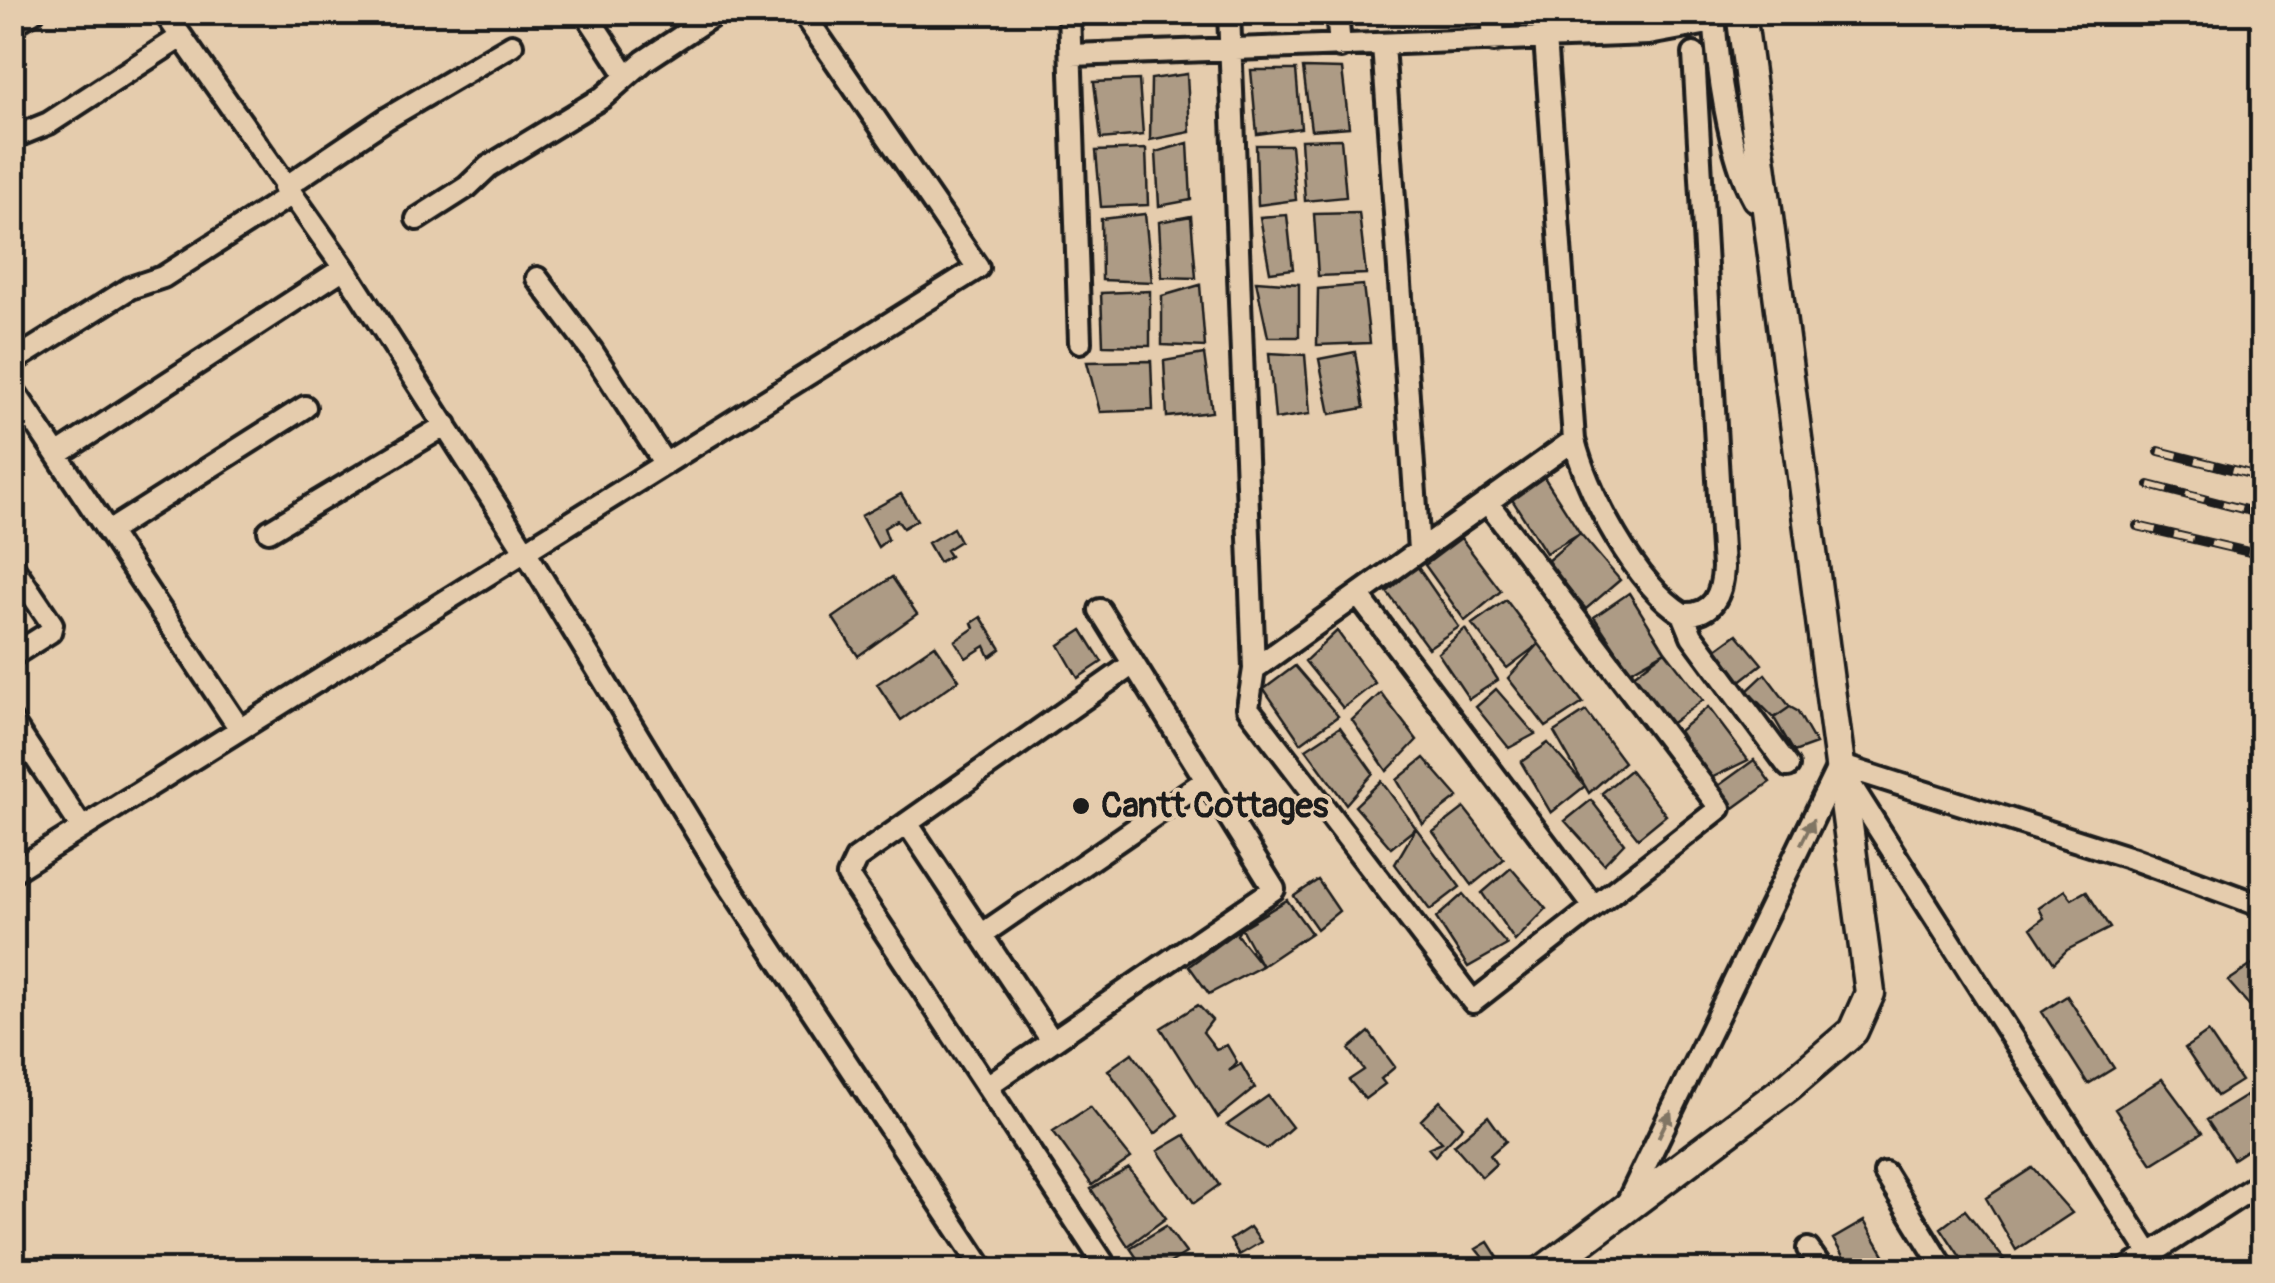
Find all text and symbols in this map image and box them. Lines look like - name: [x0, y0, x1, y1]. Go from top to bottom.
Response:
- place label: Cantt Cottages: [1101, 784, 1329, 828]
- marker: Cantt Cottages: [1070, 795, 1092, 817]
- one-way arrow: [1798, 817, 1815, 846]
- one-way arrow: [1656, 1109, 1673, 1138]

